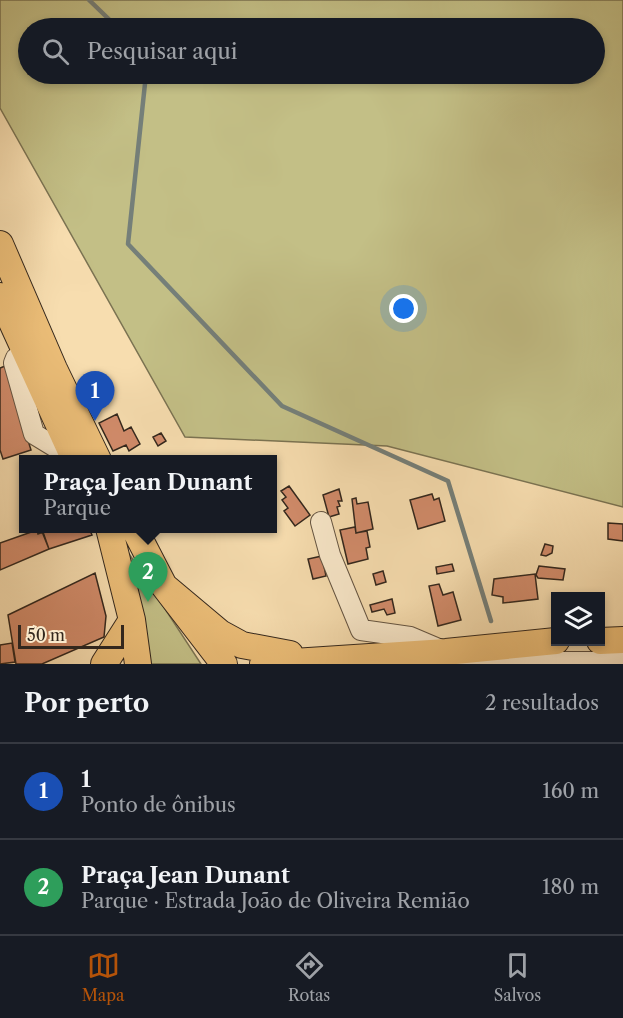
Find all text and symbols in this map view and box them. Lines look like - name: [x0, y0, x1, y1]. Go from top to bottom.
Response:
- search box: [18, 18, 605, 84]
- icon: search: [39, 35, 72, 68]
- text: Pesquisar aqui: [87, 38, 237, 65]
- your location: [389, 294, 418, 323]
- pin: 1: [76, 372, 115, 421]
- popup: [19, 455, 277, 533]
- text: Praça Jean Dunant: [44, 469, 252, 496]
- text: Parque: [44, 496, 111, 520]
- pin: 2: [128, 552, 168, 602]
- map controls: [551, 592, 605, 646]
- button: layers: [551, 592, 605, 646]
- scale bar: [18, 622, 124, 650]
- text: 50 m: [27, 625, 65, 645]
- text: Por perto: [24, 687, 149, 719]
- text: 2 resultados: [485, 691, 599, 715]
- text: 1: [81, 766, 91, 793]
- text: 1: [39, 779, 48, 803]
- text: 160 m: [542, 779, 599, 803]
- text: Ponto de ônibus: [81, 793, 236, 817]
- text: Praça Jean Dunant: [81, 862, 290, 889]
- text: 2: [38, 875, 49, 899]
- text: 180 m: [542, 875, 599, 899]
- text: Parque · Estrada João de Oliveira Remião: [81, 889, 470, 913]
- tab: Mapa: [82, 949, 124, 1005]
- tab: Rotas: [288, 949, 330, 1005]
- tab: Salvos: [494, 949, 541, 1005]

